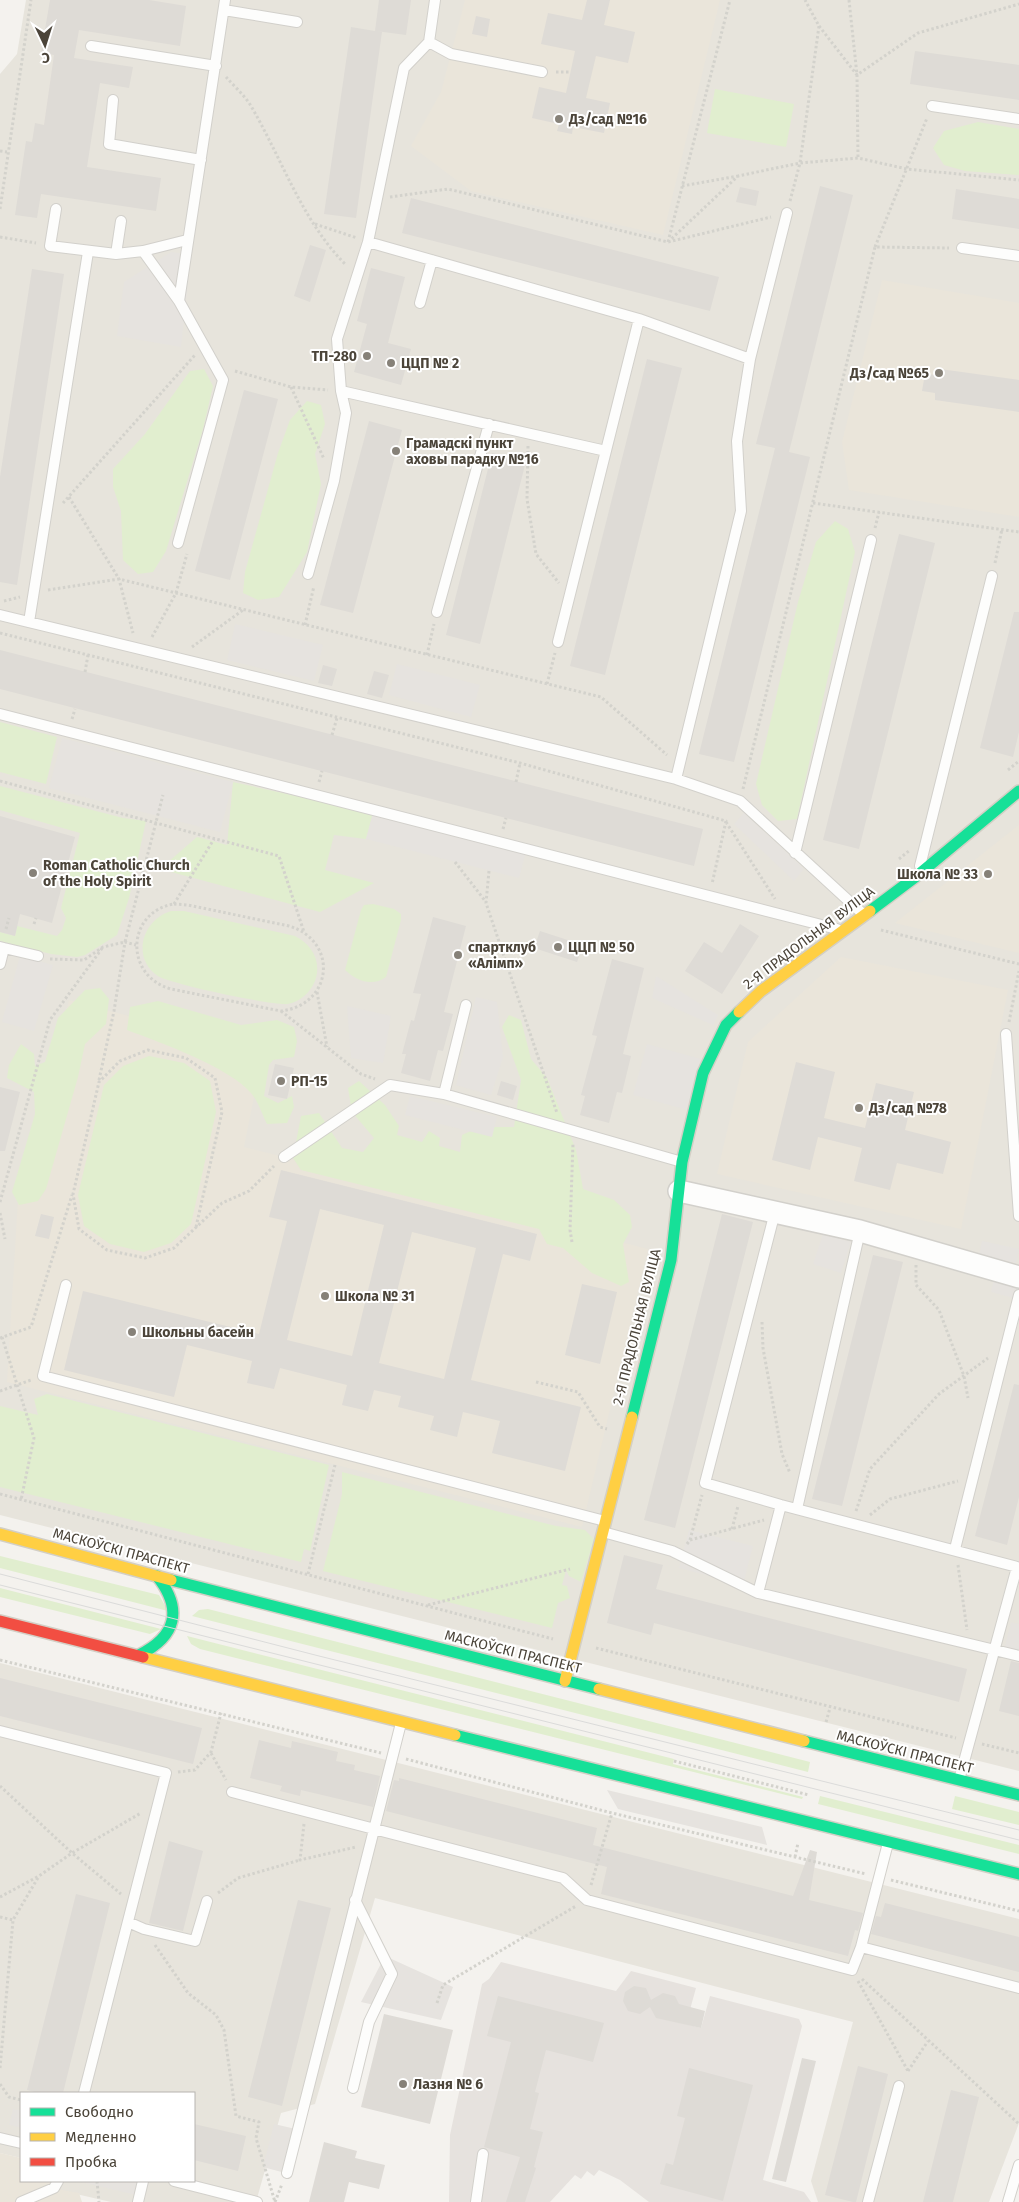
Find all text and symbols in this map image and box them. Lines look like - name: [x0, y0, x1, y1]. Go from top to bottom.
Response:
- north arrow: [20, 20, 70, 70]
- text: С: [41, 49, 50, 66]
- place label: Дз/сад №16: [568, 111, 647, 128]
- marker: Дз/сад №16: [553, 113, 565, 125]
- place label: ТП-280: [312, 348, 357, 365]
- marker: ТП-280: [361, 350, 373, 362]
- place label: ЦЦП № 2: [401, 355, 459, 372]
- marker: ЦЦП № 2: [385, 357, 397, 369]
- place label: Дз/сад №65: [849, 365, 929, 382]
- marker: Дз/сад №65: [933, 367, 945, 379]
- place label: Грамадскі пункт аховы парадку №16: [406, 435, 539, 468]
- marker: Грамадскі пункт аховы парадку №16: [390, 445, 402, 457]
- place label: Roman Catholic Church of the Holy Spirit: [43, 857, 190, 890]
- place label: Школа № 33: [897, 866, 978, 883]
- marker: Roman Catholic Church of the Holy Spirit: [27, 867, 39, 879]
- marker: Школа № 33: [982, 868, 994, 880]
- street label: 2-Я ПРАДОЛЬНАЯ ВУЛІЦА: [740, 883, 878, 993]
- place label: спартклуб «Алімп»: [468, 939, 536, 972]
- place label: ЦЦП № 50: [568, 939, 635, 956]
- marker: ЦЦП № 50: [552, 941, 564, 953]
- marker: спартклуб «Алімп»: [452, 949, 464, 961]
- place label: РП-15: [291, 1073, 328, 1090]
- marker: РП-15: [275, 1075, 287, 1087]
- place label: Дз/сад №78: [868, 1100, 947, 1117]
- marker: Дз/сад №78: [853, 1102, 865, 1114]
- street label: 2-Я ПРАДОЛЬНАЯ ВУЛІЦА: [609, 1247, 665, 1407]
- place label: Школа № 31: [335, 1288, 415, 1305]
- marker: Школа № 31: [319, 1290, 331, 1302]
- place label: Школьны басейн: [142, 1324, 254, 1341]
- marker: Школьны басейн: [126, 1326, 138, 1338]
- street label: МАСКОЎСКІ ПРАСПЕКТ: [51, 1525, 192, 1578]
- street label: МАСКОЎСКІ ПРАСПЕКТ: [443, 1627, 584, 1677]
- street label: МАСКОЎСКІ ПРАСПЕКТ: [835, 1727, 976, 1777]
- place label: Лазня № 6: [413, 2076, 483, 2093]
- marker: Лазня № 6: [397, 2078, 409, 2090]
- legend: [20, 2092, 195, 2182]
- text: Свободно: [65, 2103, 134, 2121]
- text: Медленно: [65, 2128, 137, 2146]
- text: Пробка: [65, 2153, 117, 2171]

